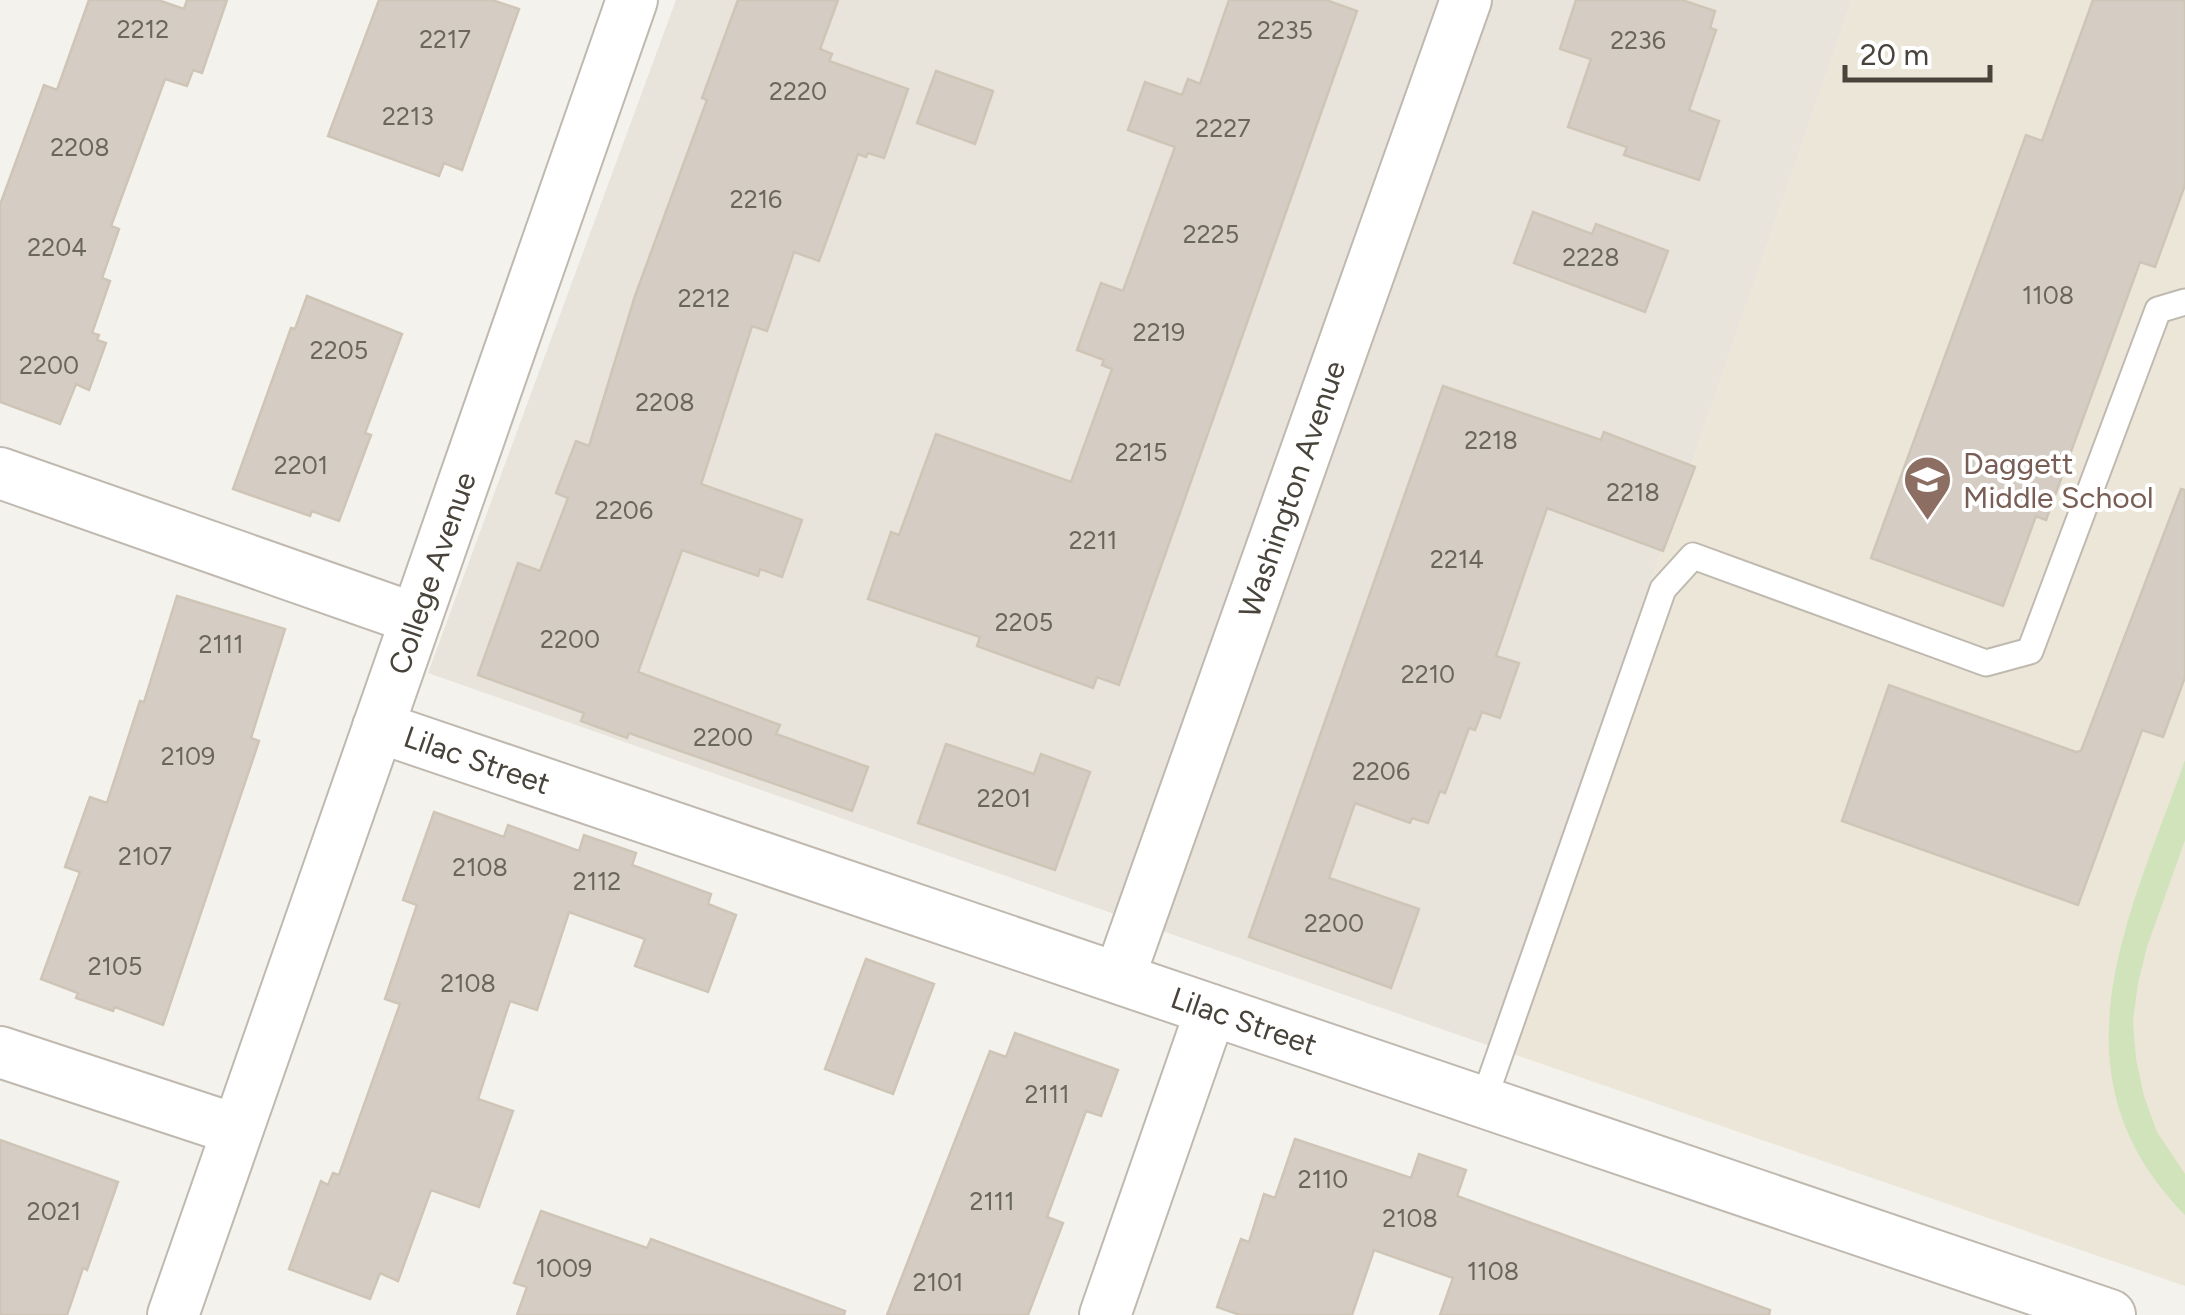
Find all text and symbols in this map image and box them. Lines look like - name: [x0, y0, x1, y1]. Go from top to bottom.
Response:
- house number: 2212: [117, 14, 169, 44]
- house number: 2235: [1257, 15, 1313, 45]
- scale bar: [1845, 20, 1990, 82]
- house number: 2217: [419, 24, 471, 54]
- house number: 2236: [1610, 25, 1666, 55]
- text: 20 m: [1860, 36, 1929, 73]
- house number: 2220: [769, 76, 827, 106]
- house number: 2213: [382, 101, 434, 131]
- house number: 2227: [1195, 113, 1251, 143]
- house number: 2208: [50, 132, 110, 162]
- house number: 2216: [730, 184, 782, 214]
- house number: 2225: [1183, 219, 1239, 249]
- house number: 2204: [27, 232, 87, 262]
- house number: 2228: [1562, 242, 1620, 272]
- house number: 1108: [2022, 280, 2074, 310]
- house number: 2212: [678, 283, 730, 313]
- house number: 2219: [1133, 317, 1185, 347]
- house number: 2205: [310, 335, 368, 365]
- house number: 2200: [19, 350, 79, 380]
- street label: Washington Avenue: [1231, 356, 1353, 622]
- house number: 2208: [635, 387, 695, 417]
- house number: 2218: [1464, 425, 1518, 455]
- house number: 2215: [1115, 437, 1167, 467]
- place label: Daggett Middle School: [1963, 445, 2154, 516]
- house number: 2201: [274, 450, 328, 480]
- school or university icon: Daggett Middle School: [1902, 454, 1954, 522]
- street label: College Avenue: [380, 467, 484, 679]
- house number: 2218: [1606, 477, 1660, 507]
- house number: 2206: [595, 495, 653, 525]
- house number: 2211: [1069, 525, 1117, 555]
- house number: 2214: [1430, 544, 1484, 574]
- house number: 2205: [995, 607, 1053, 637]
- house number: 2200: [540, 624, 600, 654]
- house number: 2111: [199, 629, 243, 659]
- house number: 2210: [1401, 659, 1455, 689]
- street label: Lilac Street: [399, 718, 555, 802]
- house number: 2200: [693, 722, 753, 752]
- house number: 2109: [161, 741, 215, 771]
- house number: 2206: [1352, 756, 1410, 786]
- house number: 2201: [977, 783, 1031, 813]
- house number: 2107: [118, 841, 172, 871]
- house number: 2108: [452, 852, 508, 882]
- house number: 2112: [573, 866, 621, 896]
- house number: 2200: [1304, 908, 1364, 938]
- house number: 2105: [88, 951, 142, 981]
- house number: 2108: [440, 968, 496, 998]
- street label: Lilac Street: [1166, 979, 1322, 1063]
- house number: 2111: [1025, 1079, 1069, 1109]
- house number: 2110: [1298, 1164, 1348, 1194]
- house number: 2111: [970, 1186, 1014, 1216]
- house number: 2021: [27, 1196, 81, 1226]
- house number: 2108: [1382, 1203, 1438, 1233]
- house number: 1009: [536, 1253, 592, 1283]
- house number: 1108: [1467, 1256, 1519, 1286]
- house number: 2101: [913, 1267, 963, 1297]

